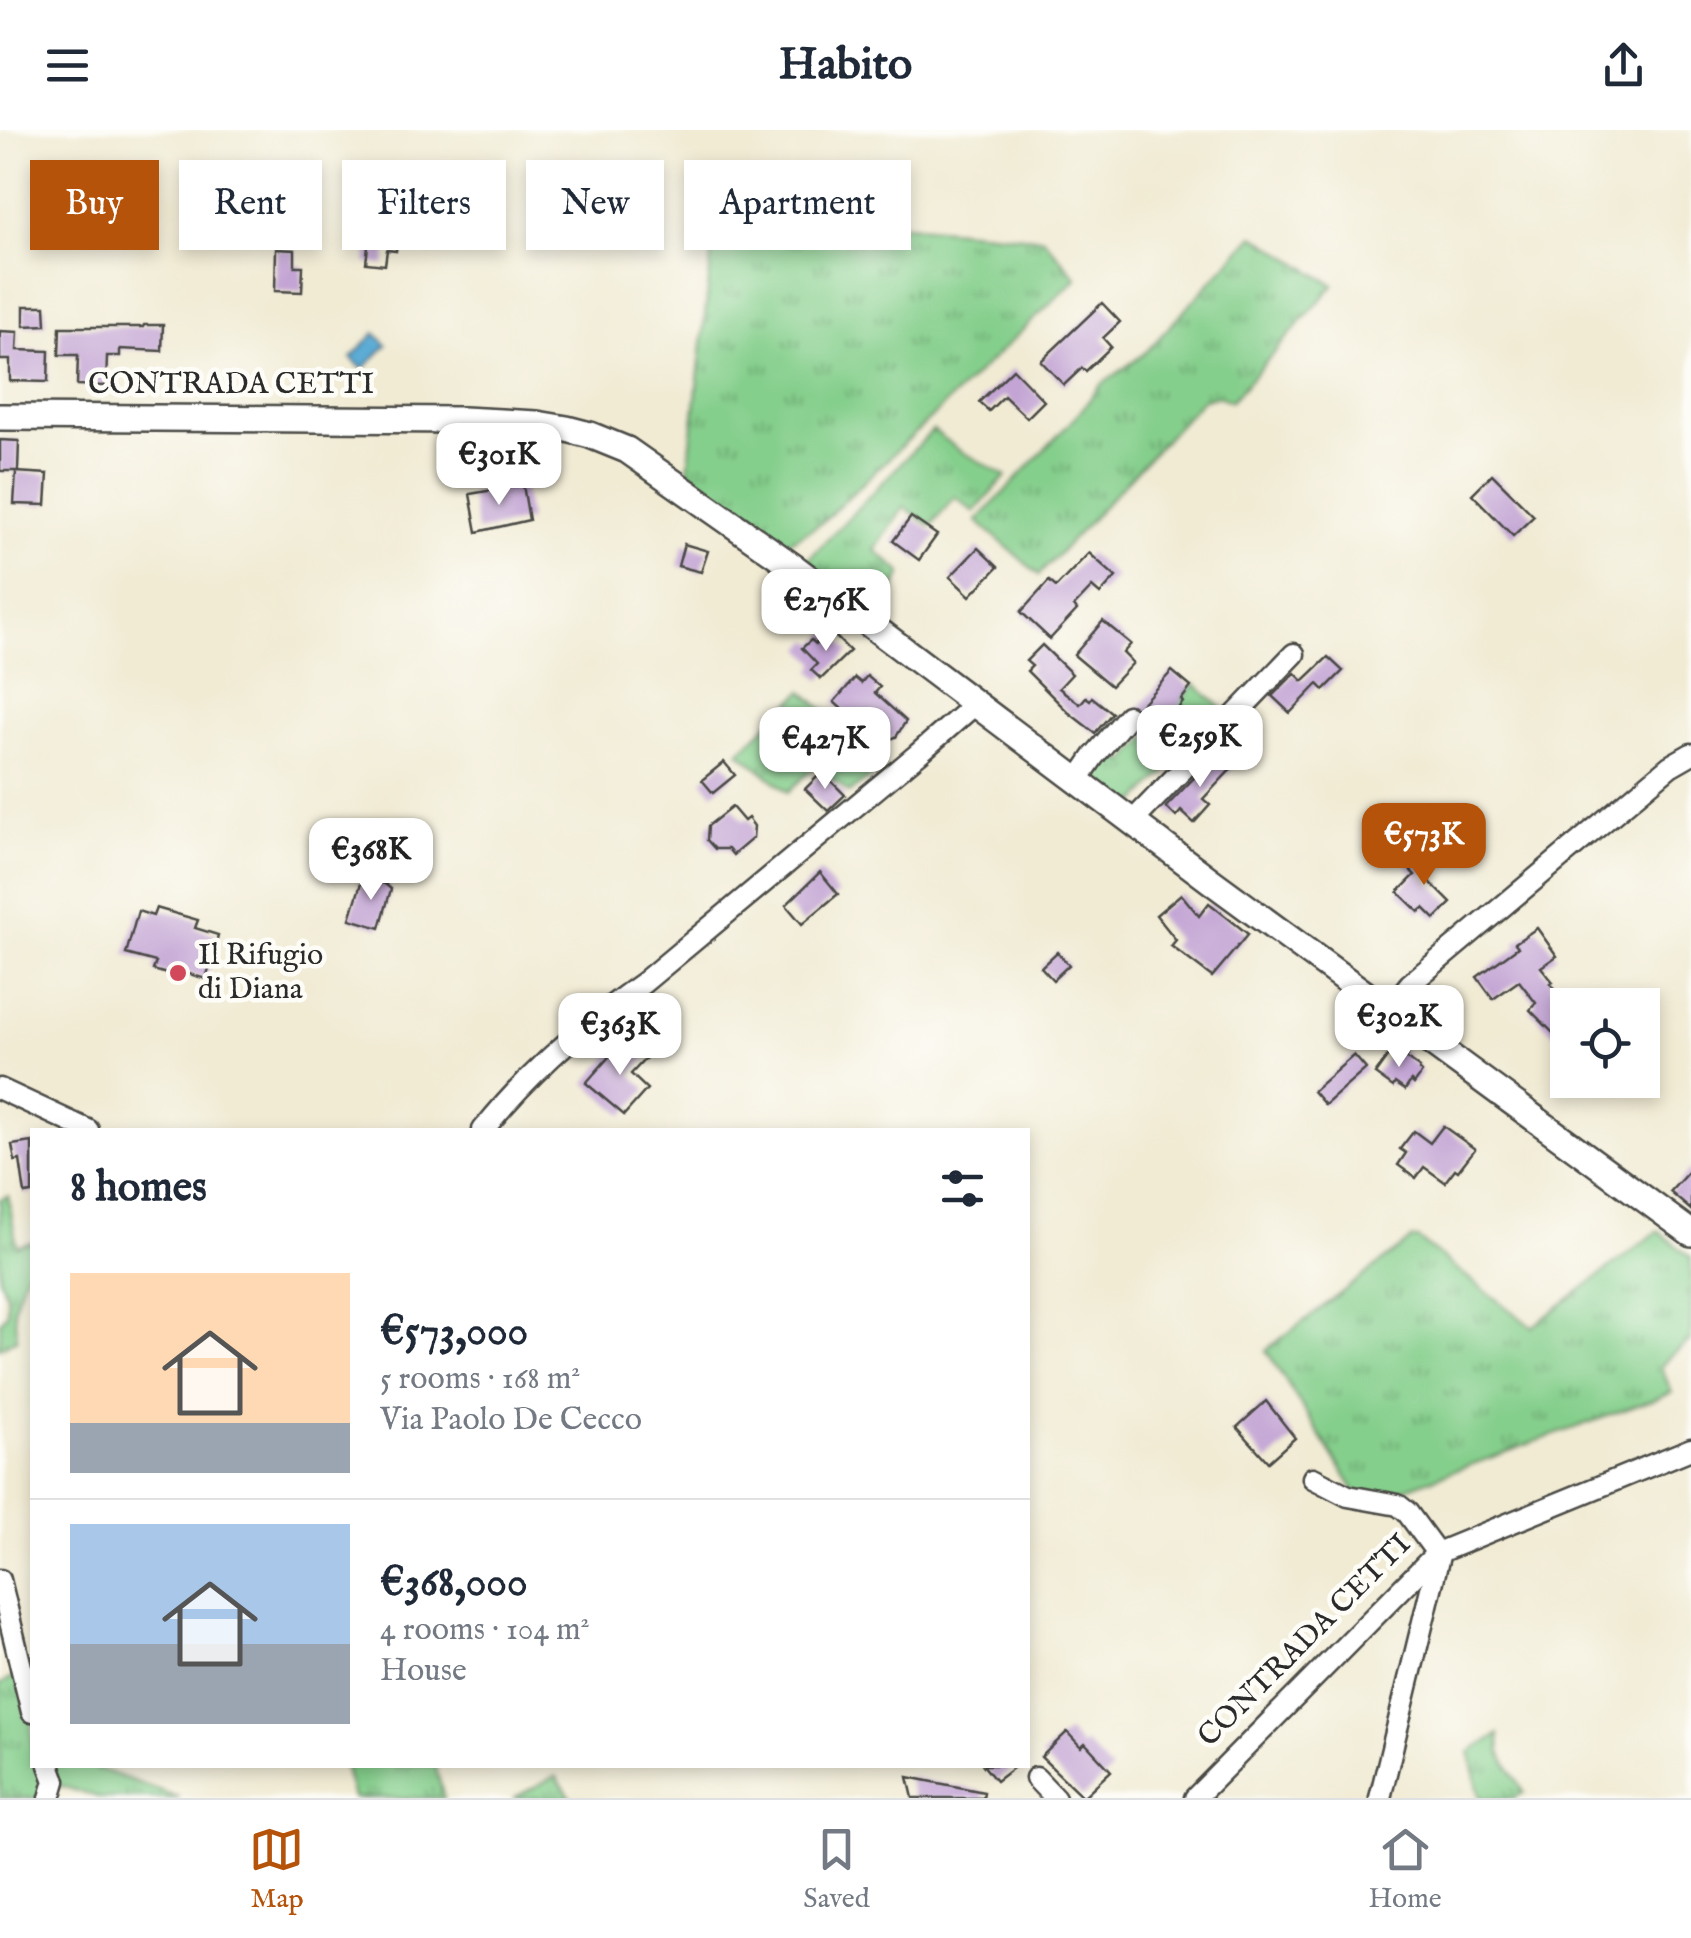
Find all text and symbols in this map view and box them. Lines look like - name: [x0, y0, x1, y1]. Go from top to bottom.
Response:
- text: Habito: [779, 37, 912, 94]
- icon: menu: [40, 38, 95, 93]
- icon: share: [1596, 38, 1651, 93]
- chip: Buy: [30, 160, 159, 250]
- chip: Rent: [179, 160, 322, 250]
- chip: Filters: [342, 160, 506, 250]
- chip: New: [526, 160, 664, 250]
- chip: Apartment: [684, 160, 911, 250]
- street label: CONTRADA CETTI: [88, 366, 374, 404]
- pin: €301K: [429, 423, 569, 508]
- text: €301K: [458, 435, 540, 476]
- pin: €276K: [756, 569, 896, 654]
- text: €276K: [783, 581, 869, 622]
- pin: €259K: [1130, 705, 1270, 790]
- pin: €427K: [755, 707, 895, 792]
- text: €259K: [1159, 717, 1241, 758]
- text: €427K: [781, 719, 869, 760]
- pin: €573K: [1354, 803, 1494, 888]
- text: €573K: [1384, 815, 1464, 856]
- pin: €368K: [301, 818, 441, 903]
- text: €368K: [331, 830, 411, 871]
- place label: Il Rifugio di Diana: [198, 937, 323, 1009]
- marker: Il Rifugio di Diana: [167, 962, 189, 984]
- pin: €302K: [1329, 985, 1469, 1070]
- map controls: [1550, 988, 1660, 1098]
- button: locate: [1550, 988, 1660, 1098]
- pin: €363K: [550, 993, 690, 1078]
- text: €302K: [1357, 997, 1441, 1038]
- text: €363K: [580, 1005, 660, 1046]
- icon: filters: [935, 1161, 990, 1216]
- text: 8 homes: [70, 1162, 207, 1215]
- text: €573,000: [380, 1306, 528, 1359]
- icon: home: [150, 1313, 270, 1433]
- text: 5 rooms · 168 m²: [380, 1359, 580, 1400]
- text: Via Paolo De Cecco: [380, 1400, 642, 1441]
- street label: CONTRADA CETTI: [1190, 1526, 1420, 1756]
- text: €368,000: [380, 1557, 528, 1610]
- icon: home: [150, 1564, 270, 1684]
- text: 4 rooms · 104 m²: [380, 1610, 590, 1651]
- text: House: [380, 1651, 467, 1692]
- tab: Map: [249, 1822, 304, 1917]
- tab: Saved: [803, 1822, 870, 1917]
- tab: Home: [1368, 1822, 1442, 1917]

